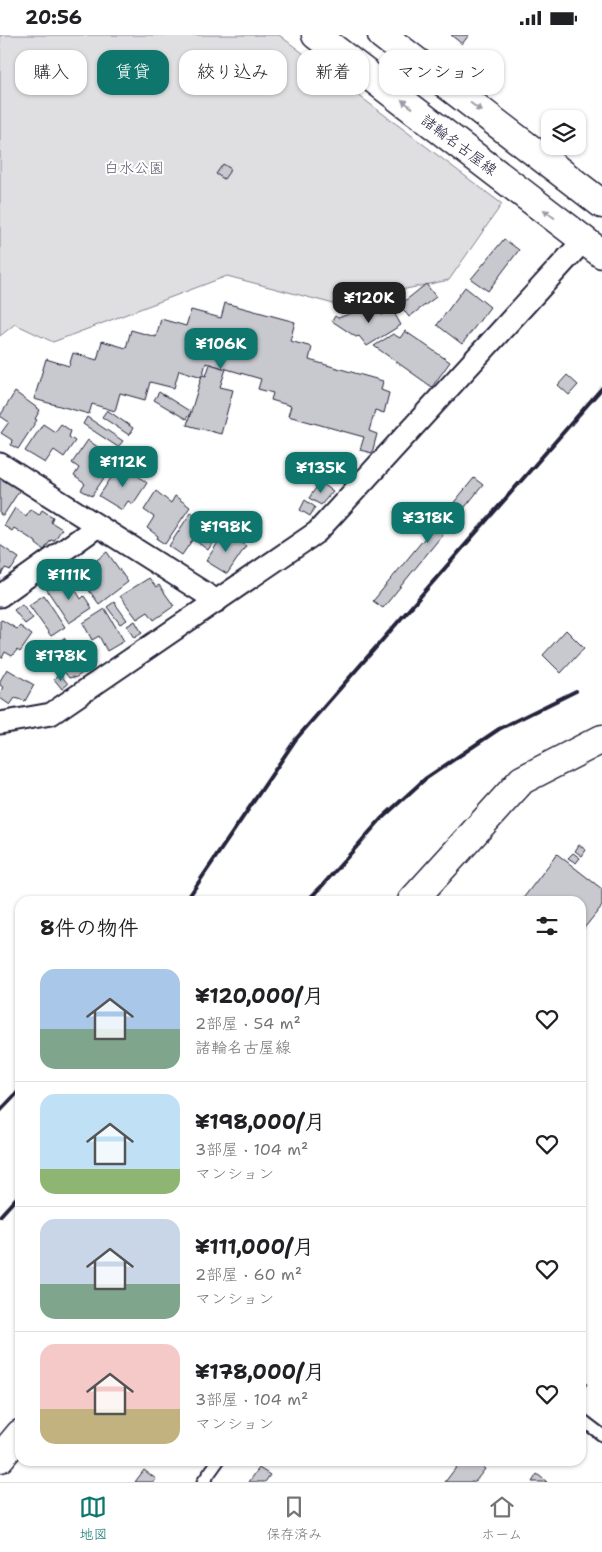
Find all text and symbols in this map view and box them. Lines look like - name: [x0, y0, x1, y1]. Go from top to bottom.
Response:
- text: 20:56: [25, 5, 82, 30]
- chip: 購入: [15, 50, 87, 95]
- chip: 賃貸: [97, 50, 169, 95]
- chip: 絞り込み: [179, 50, 287, 95]
- chip: 新着: [297, 50, 369, 95]
- chip: マンション: [379, 50, 504, 95]
- one-way arrow: [401, 99, 414, 110]
- one-way arrow: [469, 102, 482, 113]
- street label: 諸輪名古屋線: [417, 110, 501, 180]
- map controls: [541, 110, 586, 155]
- button: layers: [541, 110, 586, 155]
- park label: 白水公園: [104, 158, 164, 178]
- one-way arrow: [542, 209, 556, 219]
- pin: ¥120K: [334, 281, 404, 324]
- text: ¥120K: [344, 287, 394, 308]
- pin: ¥106K: [186, 327, 256, 370]
- text: ¥106K: [196, 333, 246, 354]
- pin: ¥112K: [88, 445, 158, 488]
- text: ¥112K: [100, 451, 146, 472]
- pin: ¥135K: [286, 451, 356, 494]
- text: ¥135K: [296, 457, 346, 478]
- pin: ¥318K: [393, 501, 463, 544]
- text: ¥318K: [403, 507, 453, 528]
- pin: ¥198K: [191, 511, 261, 553]
- text: ¥198K: [200, 516, 252, 537]
- pin: ¥111K: [34, 559, 104, 601]
- text: ¥111K: [48, 564, 90, 585]
- pin: ¥178K: [26, 639, 96, 682]
- text: ¥178K: [35, 645, 87, 666]
- icon: filters: [533, 912, 561, 940]
- text: 8件の物件: [40, 914, 139, 942]
- text: ¥120,000/月: [195, 982, 324, 1010]
- icon: home: [80, 989, 140, 1049]
- icon: heart: [533, 1005, 561, 1033]
- text: 2部屋 · 54 m²: [195, 1013, 301, 1034]
- text: 諸輪名古屋線: [195, 1037, 291, 1058]
- text: ¥198,000/月: [195, 1108, 325, 1136]
- icon: home: [80, 1114, 140, 1174]
- icon: heart: [533, 1130, 561, 1158]
- text: 3部屋 · 104 m²: [195, 1139, 308, 1160]
- text: マンション: [195, 1163, 274, 1184]
- text: ¥111,000/月: [195, 1233, 314, 1261]
- icon: home: [80, 1239, 140, 1299]
- icon: heart: [533, 1255, 561, 1283]
- text: 2部屋 · 60 m²: [195, 1264, 302, 1285]
- text: マンション: [195, 1288, 274, 1309]
- text: ¥178,000/月: [195, 1358, 325, 1386]
- icon: home: [80, 1364, 140, 1424]
- icon: heart: [533, 1380, 561, 1408]
- text: 3部屋 · 104 m²: [195, 1389, 308, 1410]
- text: マンション: [195, 1413, 274, 1434]
- tab: 地図: [79, 1493, 107, 1543]
- tab: 保存済み: [266, 1493, 322, 1543]
- tab: ホーム: [481, 1493, 523, 1543]

